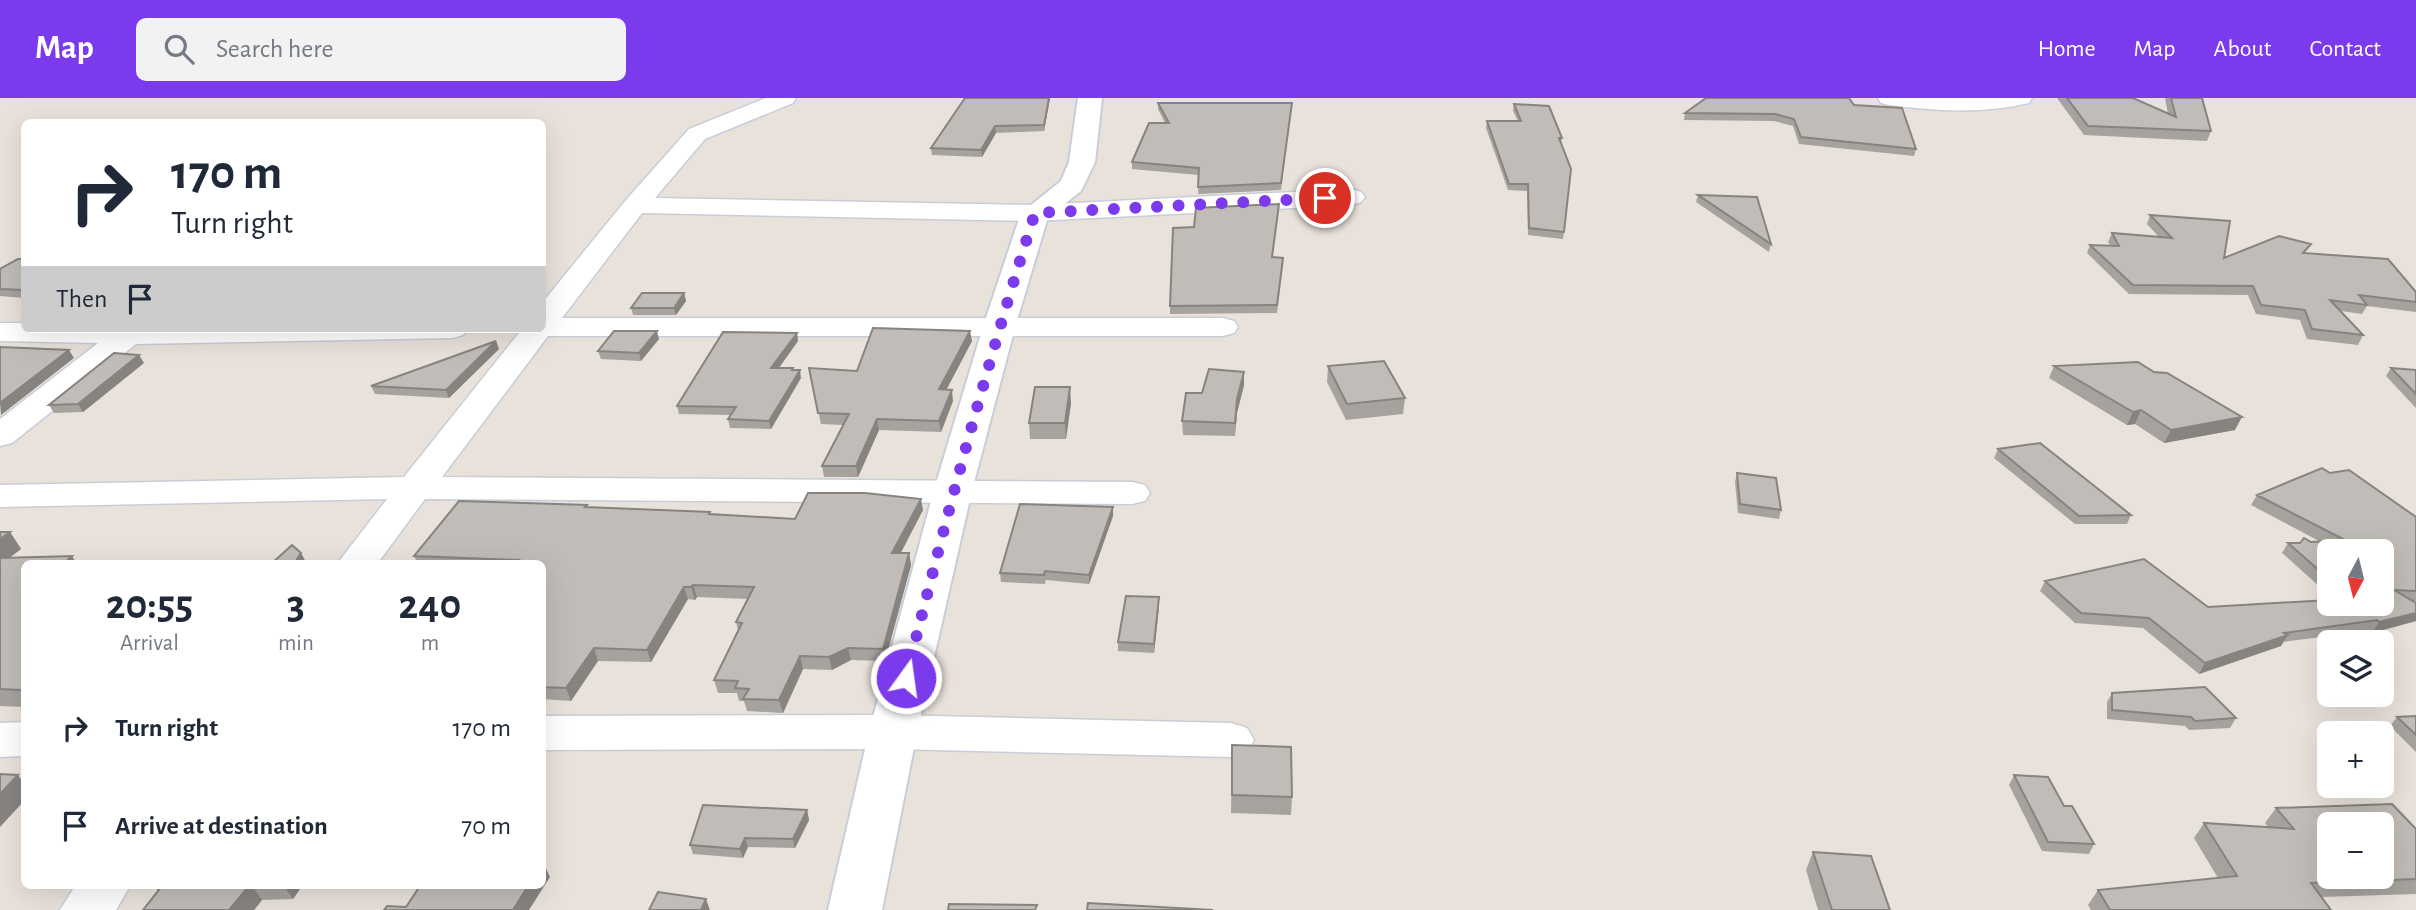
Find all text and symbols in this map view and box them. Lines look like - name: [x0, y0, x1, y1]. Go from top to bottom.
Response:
- search box: [136, 18, 626, 81]
- icon: search: [160, 30, 198, 68]
- text: Map: [35, 32, 94, 65]
- text: Search here: [216, 36, 334, 62]
- text: Home: [2038, 37, 2096, 61]
- text: Map: [2134, 37, 2176, 61]
- text: About: [2214, 37, 2271, 61]
- text: Contact: [2309, 37, 2381, 61]
- icon: right: [56, 147, 147, 238]
- text: 170 m: [171, 149, 282, 198]
- pin: [1295, 168, 1355, 228]
- icon: arrive: [1306, 179, 1344, 217]
- text: Turn right: [171, 207, 293, 239]
- icon: arrive: [121, 280, 159, 318]
- text: Then: [56, 286, 107, 312]
- north arrow: [2317, 539, 2394, 616]
- map controls: [2317, 539, 2394, 889]
- text: 20:55: [106, 584, 193, 626]
- text: 3: [287, 584, 305, 626]
- text: 240: [398, 584, 461, 626]
- button: layers: [2317, 630, 2394, 707]
- text: Arrival: [120, 632, 179, 655]
- text: min: [278, 632, 314, 655]
- text: m: [421, 632, 439, 655]
- position arrow: [869, 641, 943, 715]
- icon: right: [56, 709, 94, 747]
- text: Turn right: [115, 715, 218, 741]
- text: 170 m: [452, 715, 511, 741]
- button: +: [2317, 721, 2394, 798]
- icon: arrive: [56, 807, 94, 845]
- button: −: [2317, 812, 2394, 889]
- text: Arrive at destination: [115, 813, 328, 839]
- text: 70 m: [461, 813, 511, 839]

